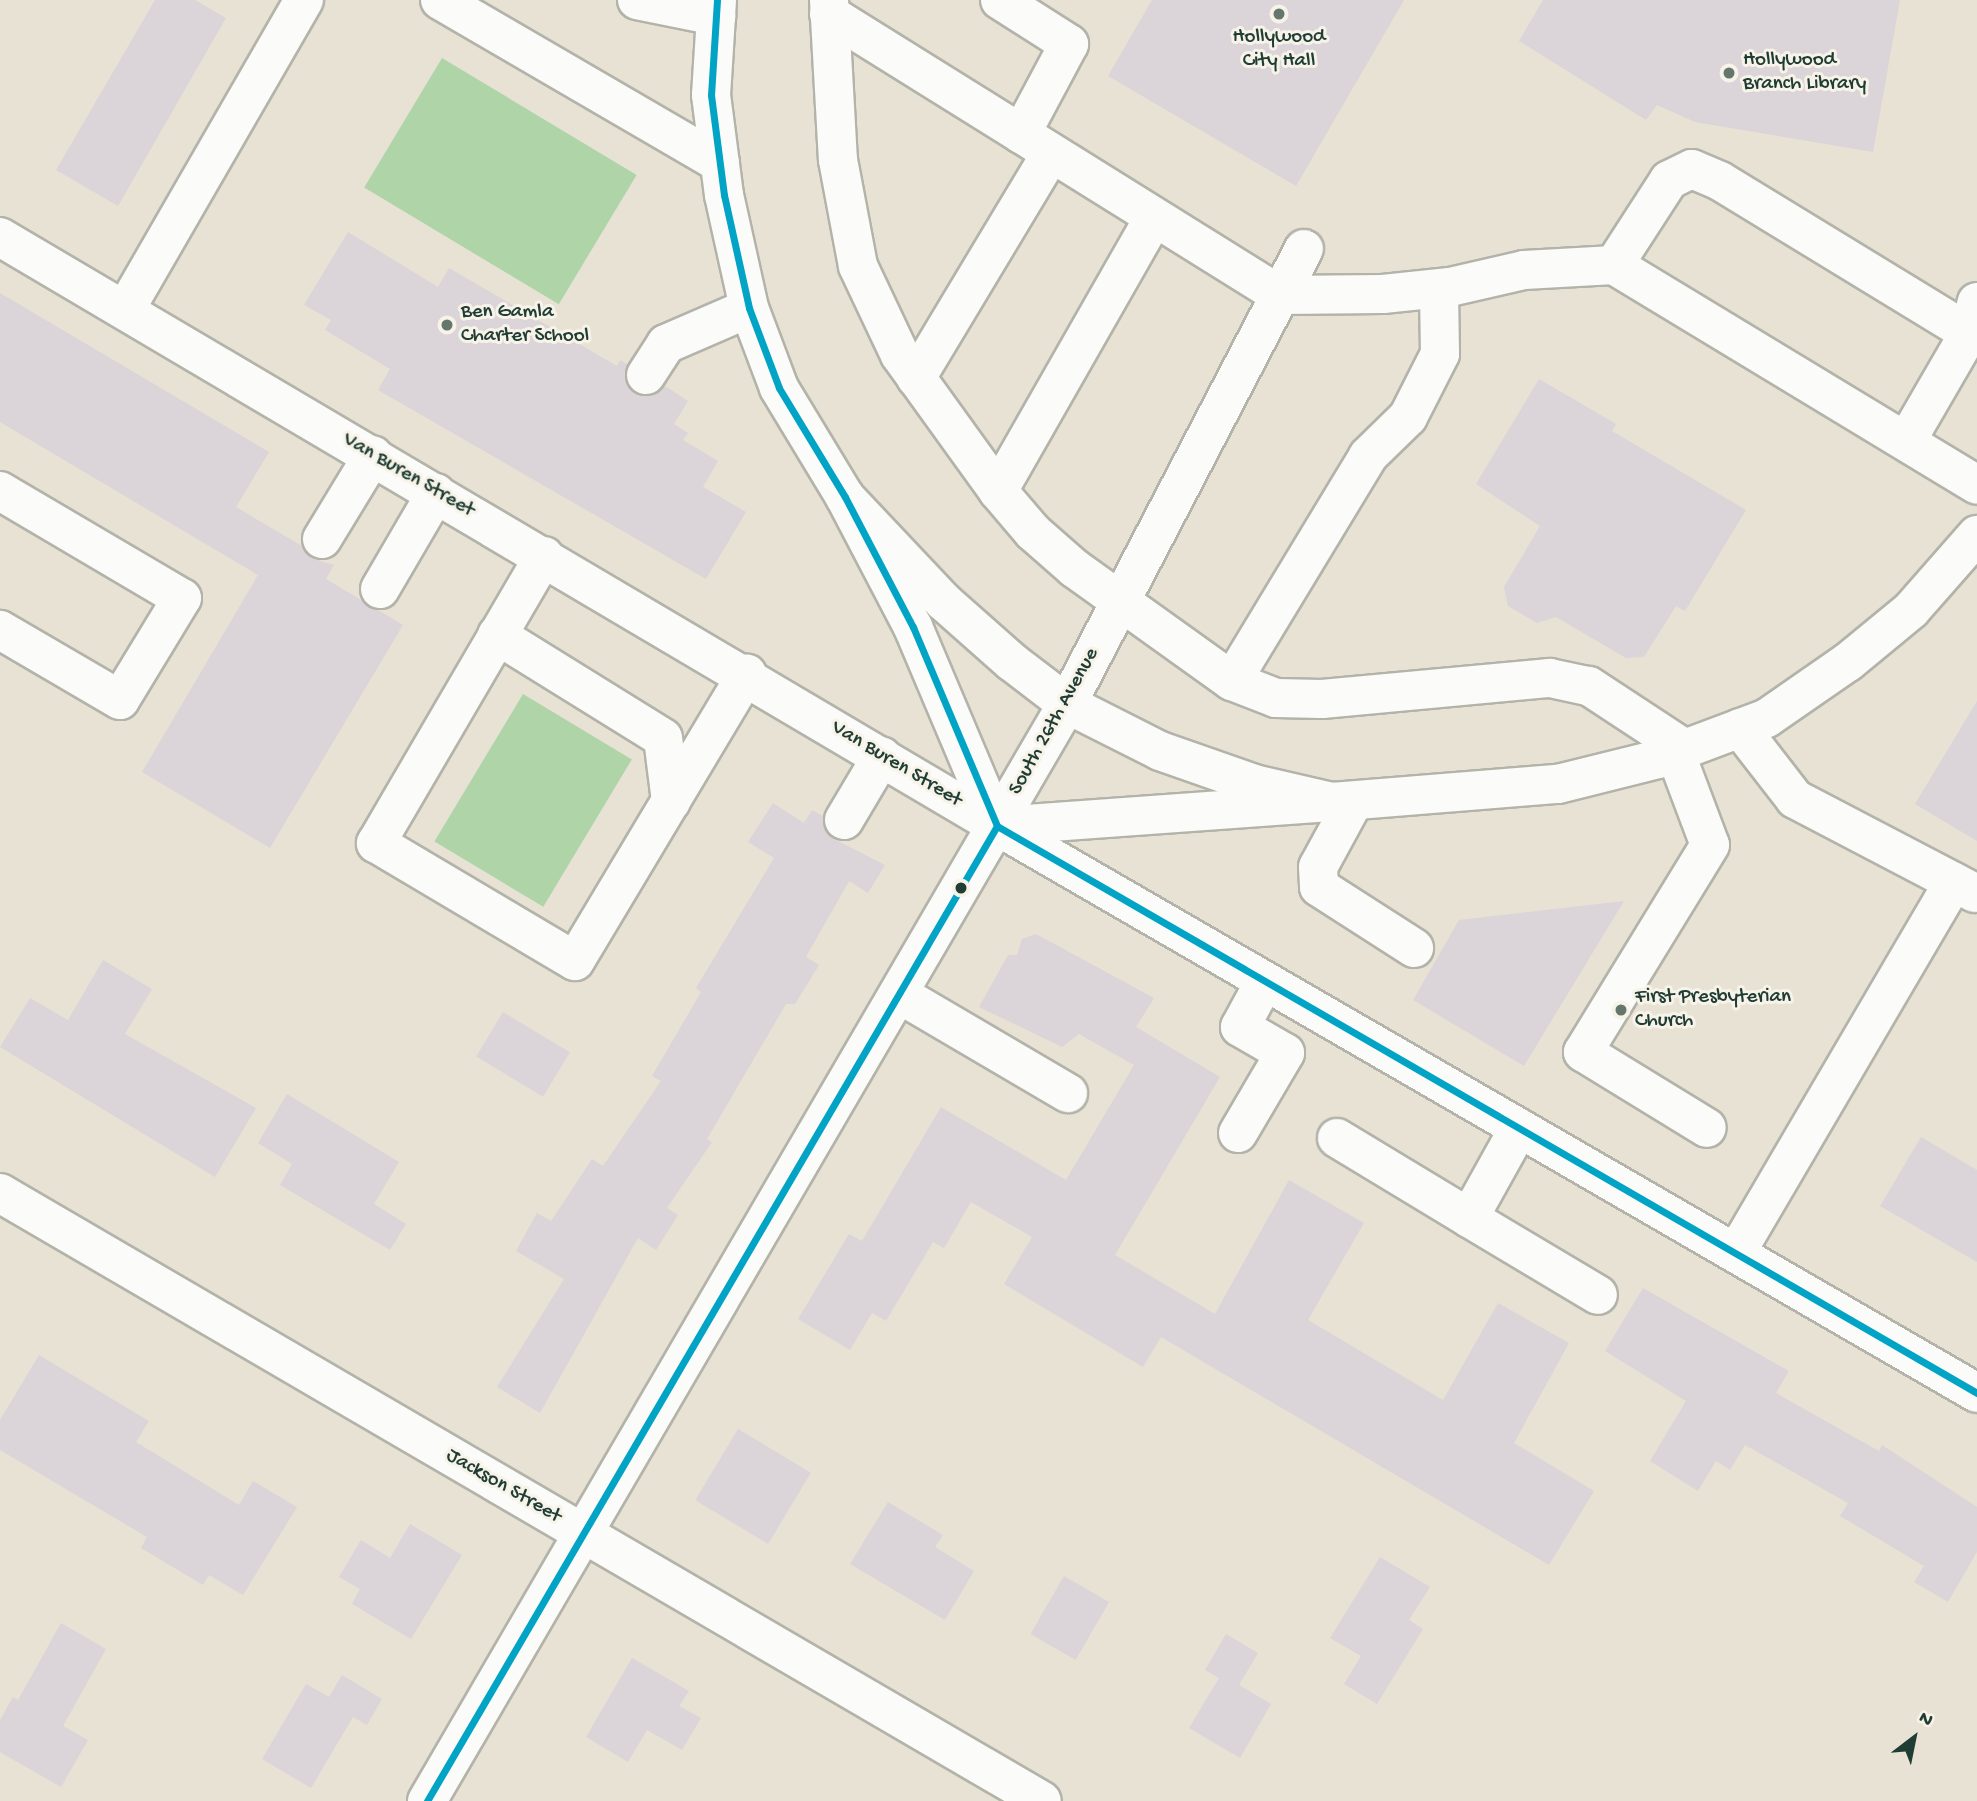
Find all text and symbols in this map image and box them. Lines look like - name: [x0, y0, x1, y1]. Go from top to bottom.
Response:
- marker: Hollywood City Hall: [1271, 6, 1287, 22]
- place label: Hollywood City Hall: [1233, 25, 1325, 75]
- place label: Hollywood Branch Library: [1743, 48, 1866, 98]
- marker: Hollywood Branch Library: [1721, 65, 1737, 81]
- place label: Ben Gamla Charter School: [461, 300, 589, 350]
- marker: Ben Gamla Charter School: [439, 317, 455, 333]
- street label: Van Buren Street: [338, 428, 478, 524]
- street label: South 26th Avenue: [1004, 644, 1106, 800]
- street label: Van Buren Street: [826, 716, 966, 814]
- unlabelled marker: [954, 881, 968, 895]
- place label: First Presbyterian Church: [1635, 985, 1791, 1035]
- marker: First Presbyterian Church: [1613, 1002, 1629, 1018]
- street label: Jackson Street: [441, 1444, 565, 1530]
- north arrow: [1879, 1703, 1949, 1773]
- text: N: [1914, 1707, 1937, 1733]

